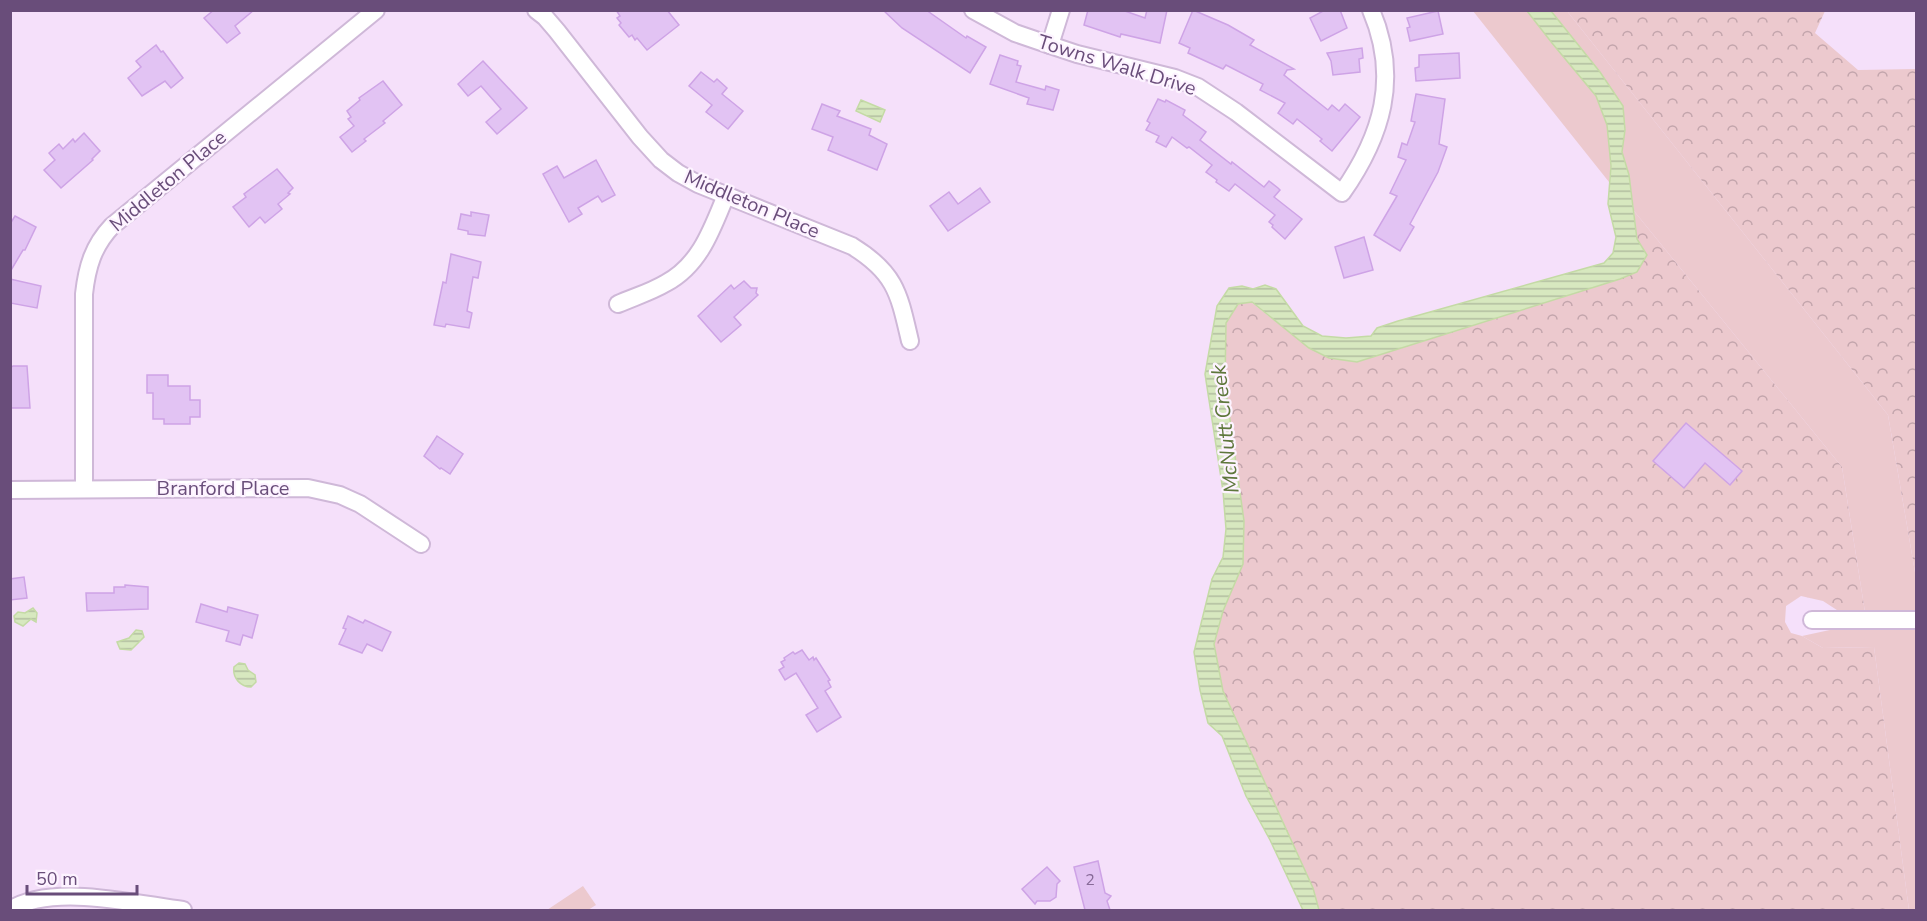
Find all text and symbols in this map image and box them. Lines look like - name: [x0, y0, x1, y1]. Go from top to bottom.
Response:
- street label: Towns Walk Drive: [1034, 28, 1200, 102]
- street label: Middleton Place: [104, 124, 232, 238]
- street label: Middleton Place: [680, 163, 824, 245]
- water label: McNutt Creek: [1204, 363, 1246, 495]
- street label: Branford Place: [157, 475, 289, 502]
- scale bar: [27, 858, 136, 896]
- text: 50 m: [36, 867, 78, 891]
- house number: 2: [1085, 869, 1095, 891]

